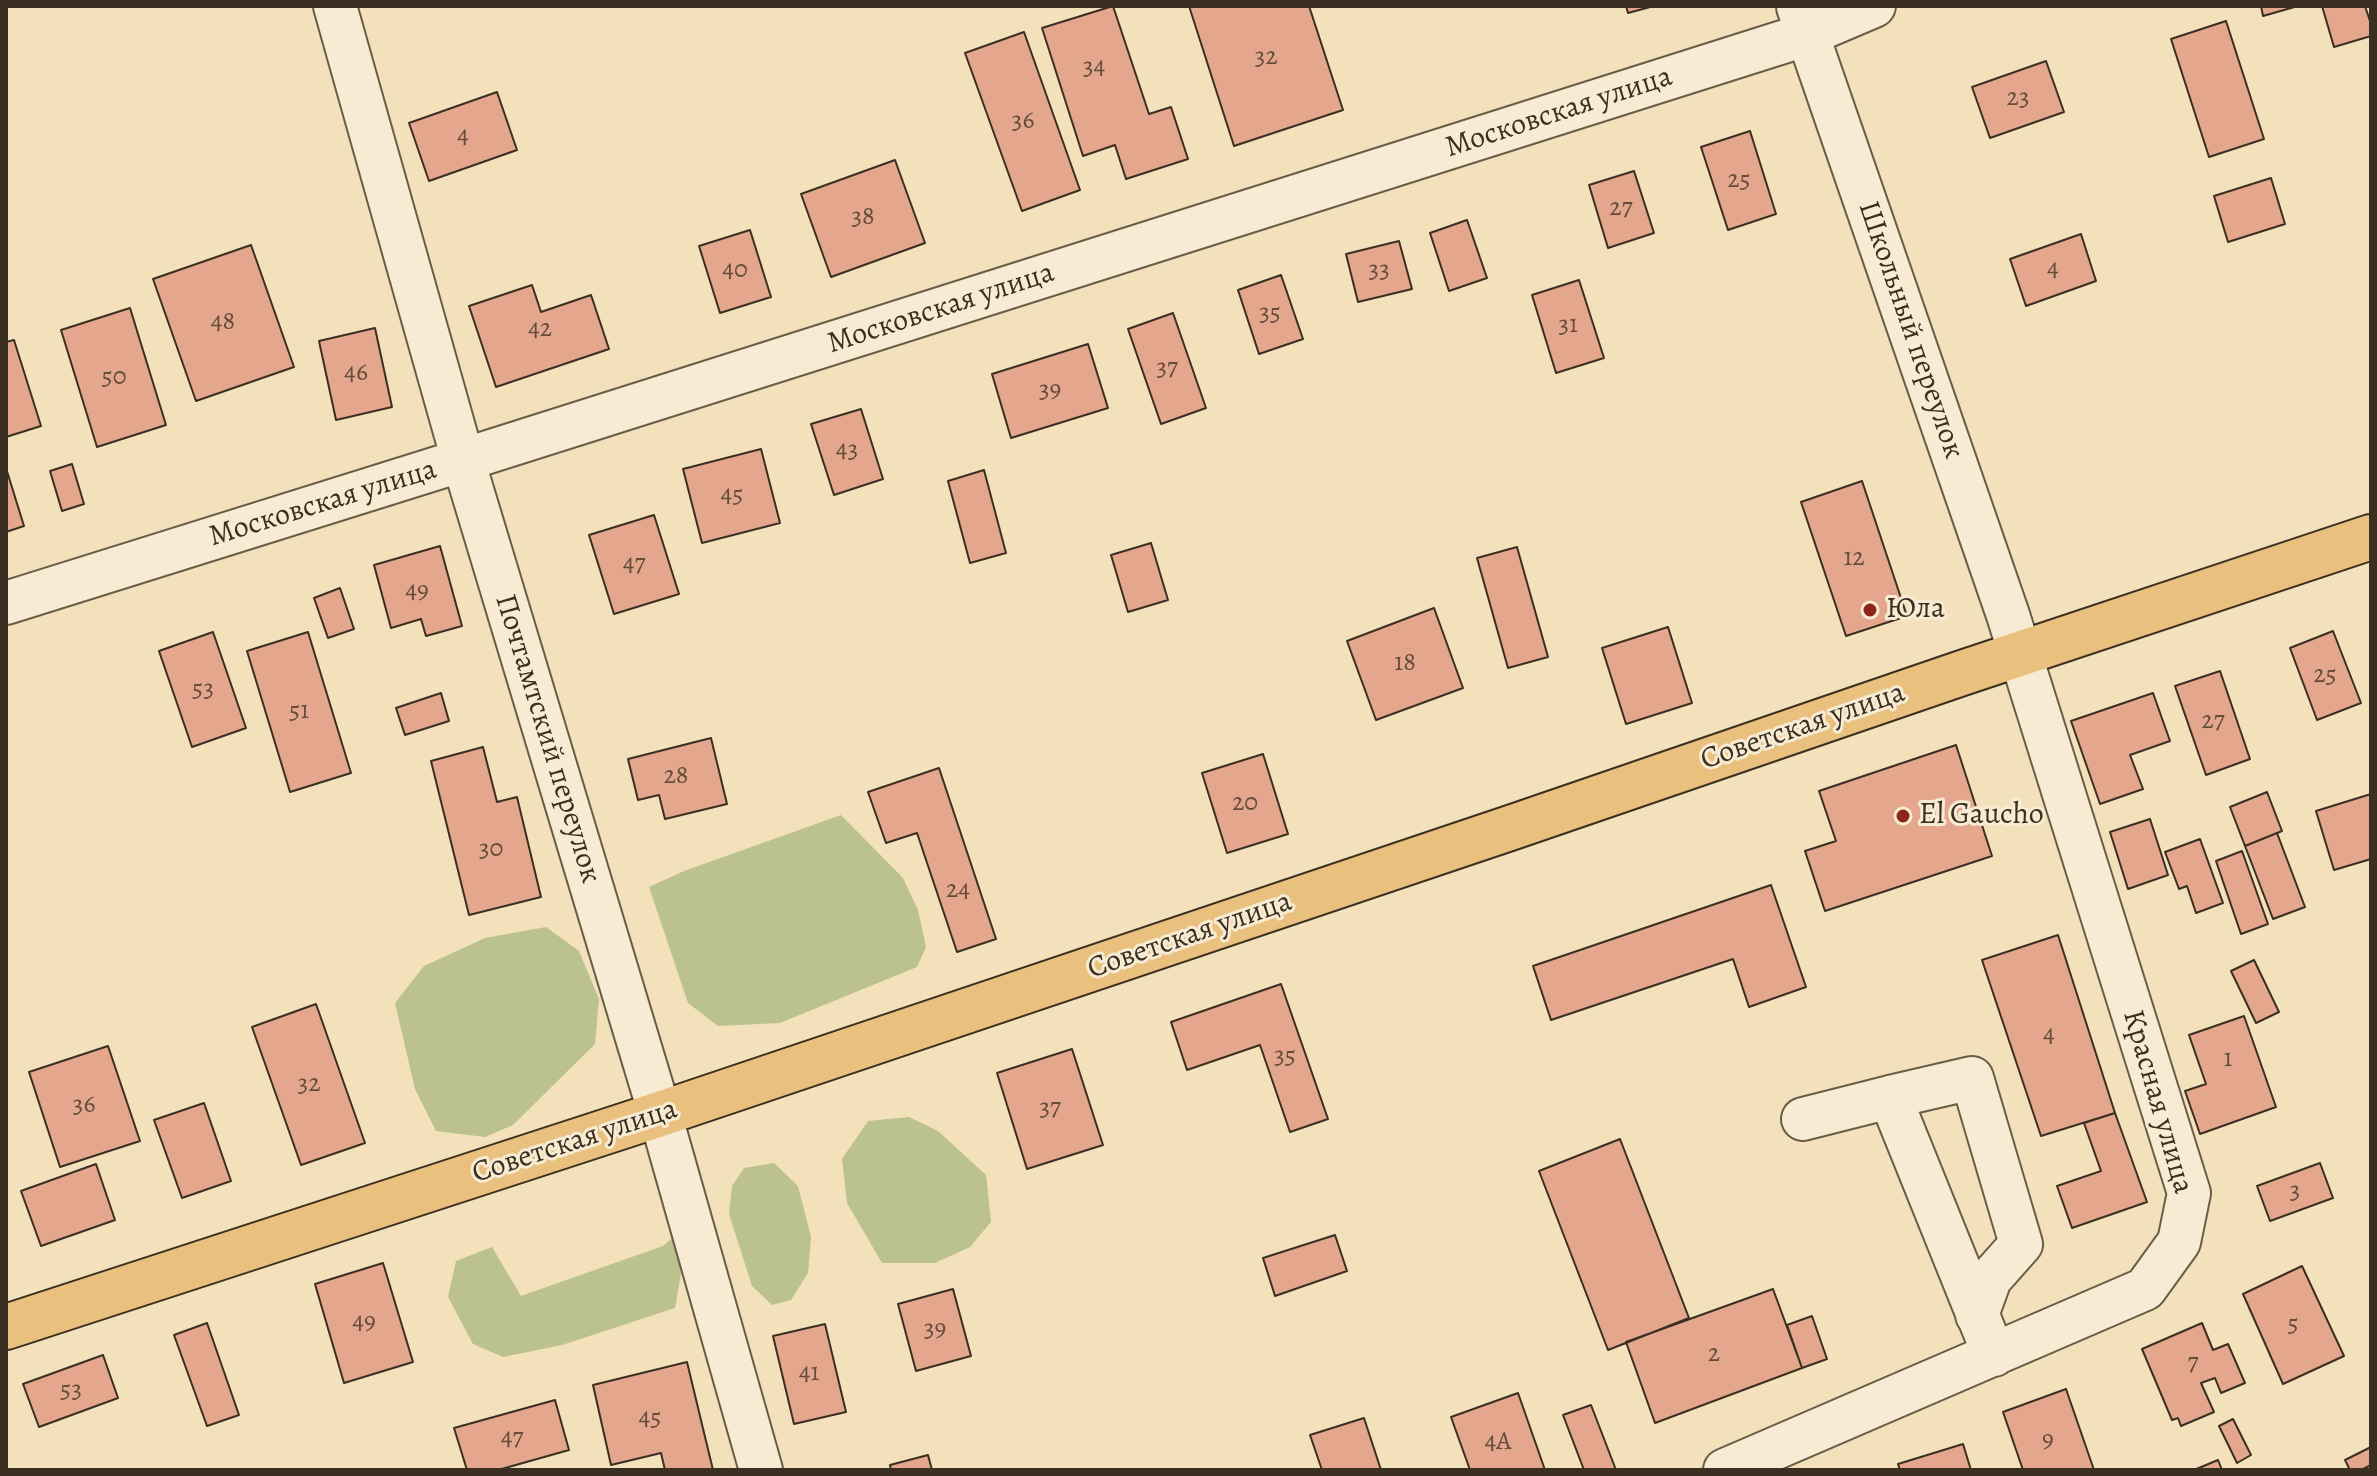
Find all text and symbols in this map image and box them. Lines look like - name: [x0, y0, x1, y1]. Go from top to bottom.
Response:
- house number: 32: [1254, 42, 1278, 74]
- house number: 34: [1083, 52, 1105, 84]
- street label: Московская улица: [1441, 59, 1677, 167]
- house number: 23: [2006, 83, 2030, 115]
- house number: 36: [1012, 106, 1034, 138]
- house number: 4: [457, 121, 469, 153]
- house number: 25: [1727, 165, 1751, 197]
- house number: 27: [1609, 193, 1633, 225]
- street label: Школьный переулок: [1849, 196, 1971, 464]
- house number: 38: [851, 202, 875, 234]
- house number: 4: [2047, 254, 2059, 286]
- house number: 40: [722, 255, 748, 287]
- street label: Московская улица: [823, 255, 1059, 363]
- house number: 33: [1368, 255, 1390, 287]
- house number: 35: [1259, 298, 1281, 330]
- house number: 48: [211, 307, 235, 339]
- house number: 31: [1558, 310, 1578, 342]
- house number: 42: [528, 314, 552, 346]
- house number: 37: [1156, 353, 1178, 385]
- house number: 46: [344, 358, 368, 390]
- house number: 50: [101, 362, 127, 394]
- house number: 39: [1039, 375, 1061, 407]
- house number: 43: [836, 435, 858, 467]
- street label: Московская улица: [205, 452, 441, 556]
- house number: 45: [721, 480, 743, 512]
- house number: 12: [1843, 543, 1865, 575]
- house number: 47: [623, 549, 645, 581]
- house number: 49: [405, 576, 429, 608]
- street label: Почтамтский переулок: [486, 590, 608, 888]
- place label: Юла: [1886, 592, 1945, 628]
- marker: Юла: [1861, 601, 1879, 619]
- house number: 18: [1394, 648, 1416, 680]
- house number: 25: [2313, 660, 2337, 692]
- house number: 53: [192, 674, 214, 706]
- street label: Советская улица: [1696, 675, 1910, 779]
- house number: 51: [289, 696, 309, 728]
- house number: 27: [2201, 706, 2225, 738]
- house number: 28: [664, 761, 688, 793]
- house number: 20: [1232, 788, 1258, 820]
- place label: El Gaucho: [1919, 798, 2044, 834]
- marker: El Gaucho: [1894, 807, 1912, 825]
- house number: 30: [479, 834, 503, 866]
- house number: 24: [946, 875, 970, 907]
- street label: Советская улица: [1083, 884, 1297, 988]
- street label: Красная улица: [2114, 1006, 2200, 1198]
- house number: 4: [2043, 1020, 2055, 1052]
- house number: 35: [1274, 1041, 1296, 1073]
- house number: 1: [2224, 1044, 2232, 1076]
- house number: 32: [297, 1069, 321, 1101]
- house number: 36: [73, 1090, 95, 1122]
- street label: Советская улица: [468, 1092, 682, 1192]
- house number: 37: [1039, 1093, 1061, 1125]
- house number: 3: [2290, 1176, 2300, 1208]
- house number: 49: [352, 1307, 376, 1339]
- house number: 5: [2287, 1309, 2299, 1341]
- house number: 39: [924, 1314, 946, 1346]
- house number: 2: [1708, 1339, 1720, 1371]
- house number: 7: [2188, 1348, 2198, 1380]
- house number: 41: [799, 1358, 819, 1390]
- house number: 53: [60, 1375, 82, 1407]
- house number: 45: [639, 1403, 661, 1435]
- house number: 47: [501, 1423, 523, 1455]
- house number: 9: [2042, 1425, 2054, 1457]
- house number: 4А: [1485, 1427, 1511, 1459]

